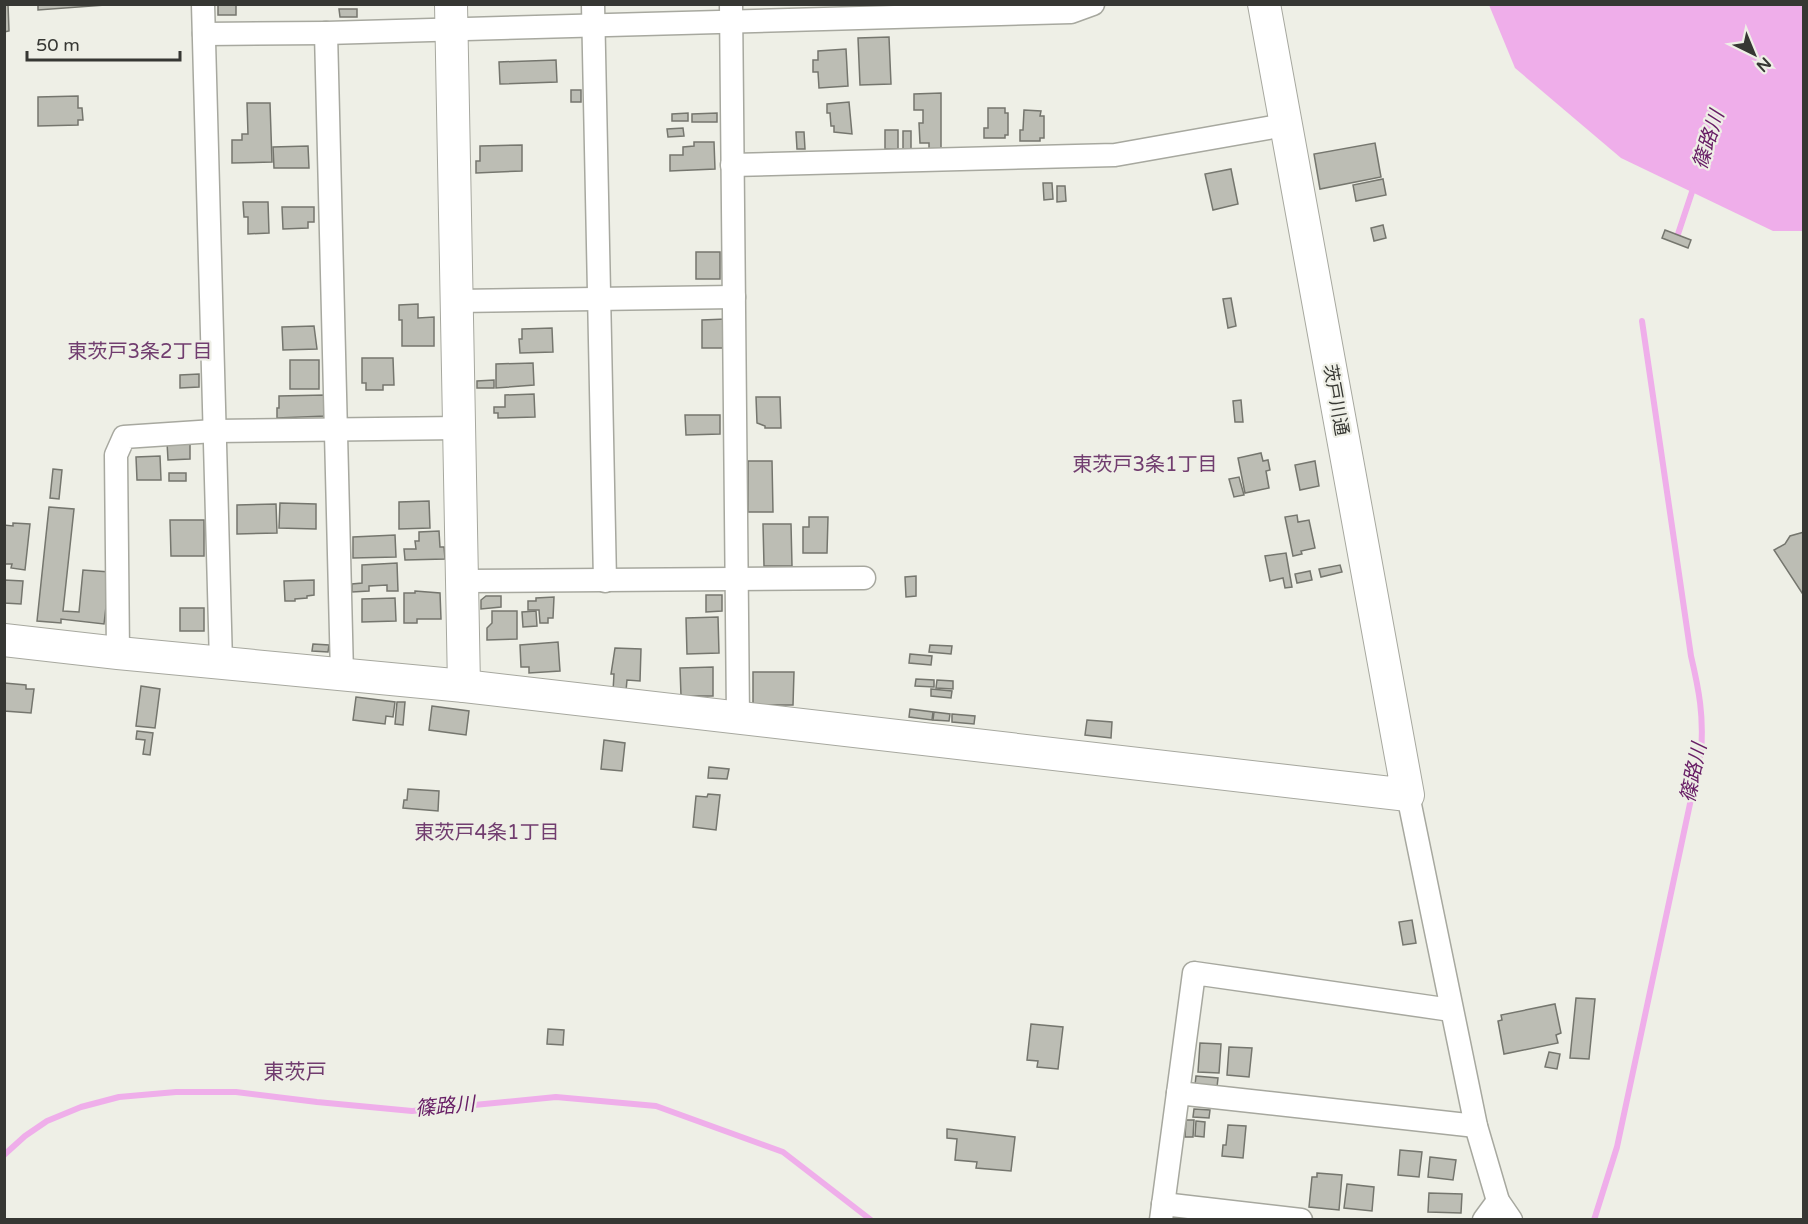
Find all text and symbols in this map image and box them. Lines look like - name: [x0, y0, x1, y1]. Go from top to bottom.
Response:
- scale bar: [27, 24, 180, 62]
- north arrow: [1724, 24, 1784, 84]
- text: 50 m: [36, 34, 80, 56]
- text: N: [1752, 53, 1775, 76]
- water label: 篠路川: [1688, 106, 1730, 172]
- district label: 東茨戸3条2丁目: [67, 340, 213, 364]
- street label: 茨戸川通: [1319, 363, 1353, 437]
- district label: 東茨戸3条1丁目: [1072, 453, 1218, 477]
- water label: 篠路川: [1676, 739, 1712, 805]
- district label: 東茨戸4条1丁目: [414, 821, 560, 845]
- district label: 東茨戸: [264, 1060, 327, 1085]
- water label: 篠路川: [414, 1092, 478, 1122]

